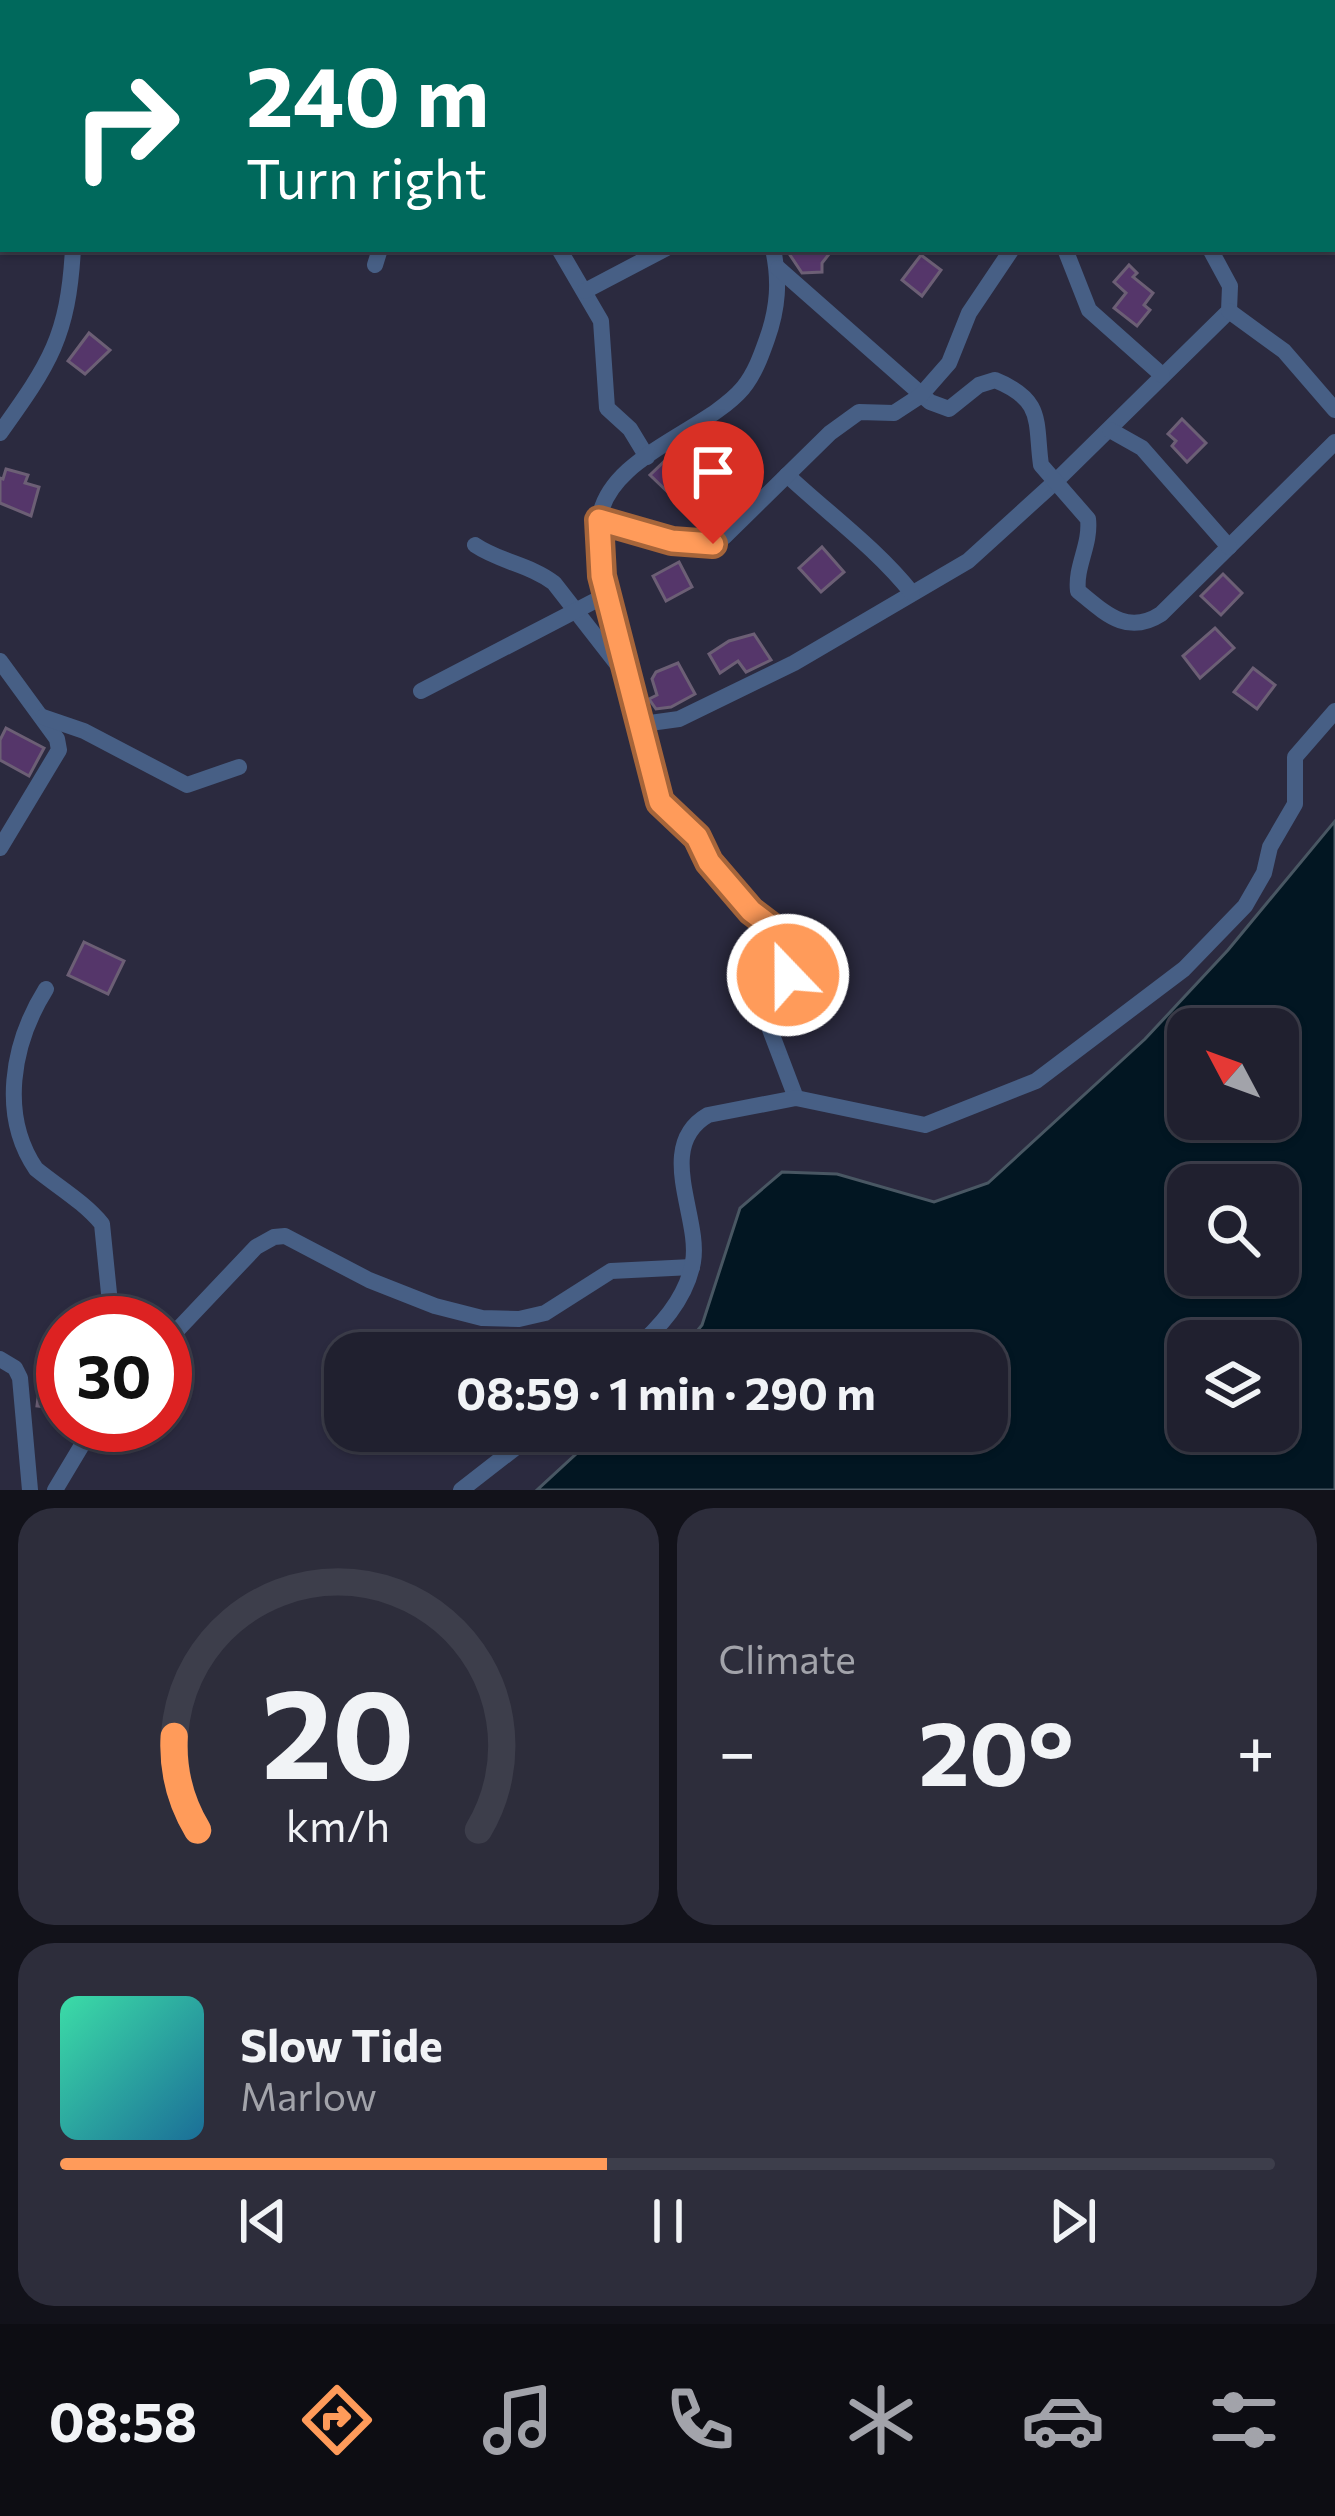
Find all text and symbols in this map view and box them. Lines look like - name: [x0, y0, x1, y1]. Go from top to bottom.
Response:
- text: 240 m: [246, 42, 489, 144]
- icon: right: [48, 48, 204, 204]
- text: Turn right: [246, 144, 487, 210]
- pin: [662, 421, 764, 544]
- icon: arrive: [680, 439, 746, 505]
- position arrow: [725, 912, 851, 1038]
- north arrow: [1167, 1008, 1299, 1140]
- map controls: [1167, 1008, 1299, 1452]
- button: search: [1167, 1164, 1299, 1296]
- speed limit sign: 30: [36, 1296, 192, 1452]
- button: layers: [1167, 1320, 1299, 1452]
- text: 08:59 · 1 min · 290 m: [456, 1364, 876, 1419]
- text: Climate: [719, 1634, 856, 1682]
- text: 20: [262, 1652, 415, 1805]
- text: 20°: [918, 1694, 1074, 1805]
- text: −: [719, 1709, 756, 1790]
- text: +: [1236, 1709, 1275, 1790]
- text: km/h: [286, 1797, 390, 1850]
- text: Slow Tide: [240, 2016, 443, 2071]
- text: Marlow: [240, 2071, 377, 2119]
- icon: previous: [230, 2188, 296, 2254]
- icon: pause: [635, 2188, 701, 2254]
- icon: next: [1040, 2188, 1106, 2254]
- icon: directions: [295, 2378, 379, 2462]
- icon: music: [476, 2378, 560, 2462]
- icon: phone: [658, 2378, 742, 2462]
- icon: climate: [839, 2378, 923, 2462]
- icon: car: [1021, 2378, 1105, 2462]
- icon: filters: [1202, 2378, 1286, 2462]
- text: 08:58: [49, 2387, 197, 2453]

